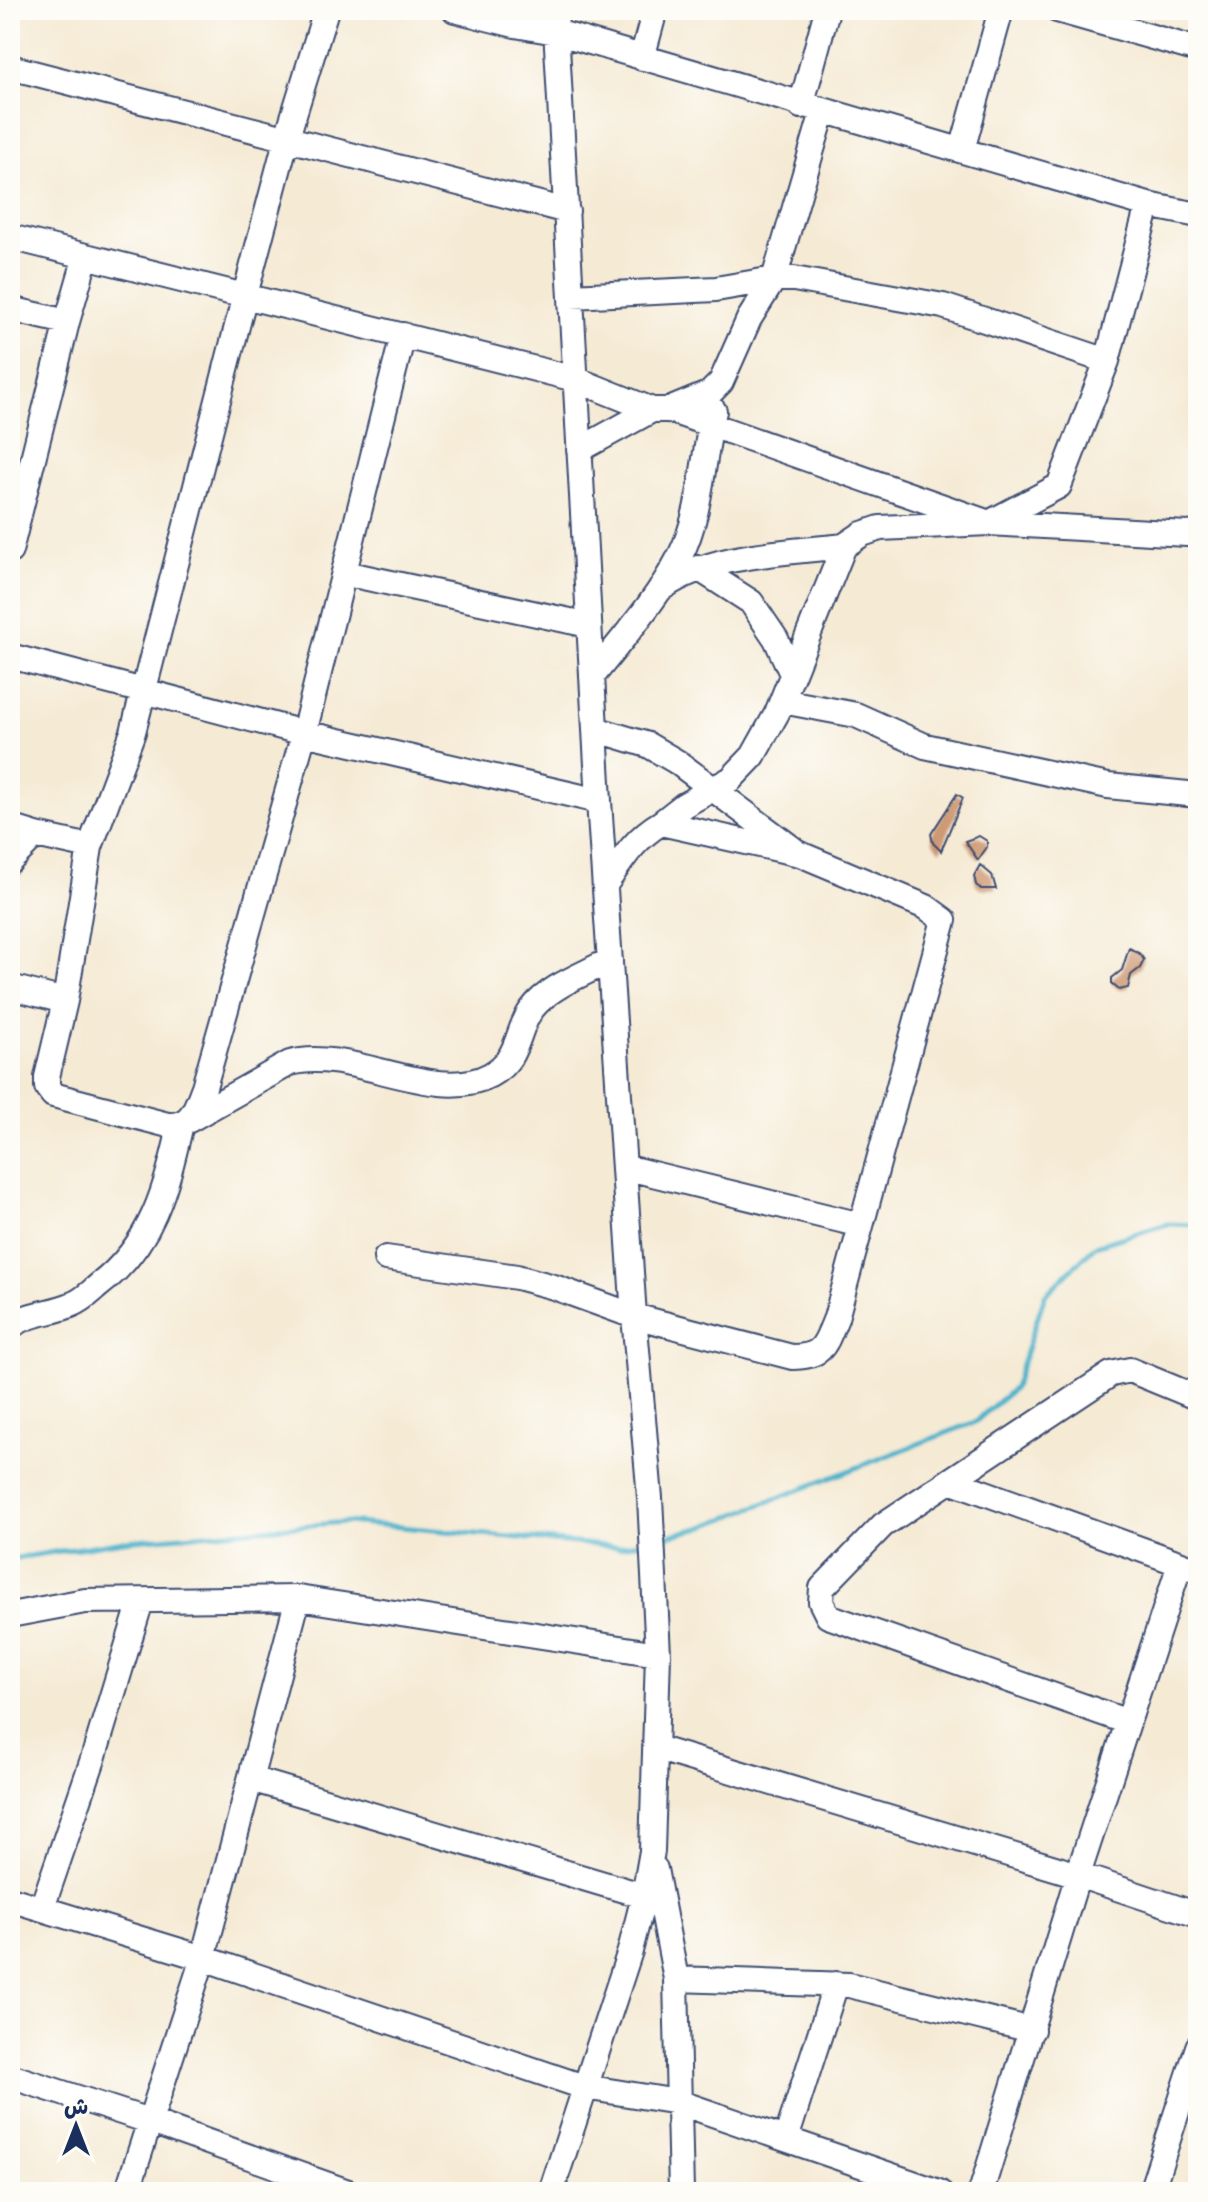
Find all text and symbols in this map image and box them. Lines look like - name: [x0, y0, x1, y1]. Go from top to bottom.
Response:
- north arrow: [36, 2086, 116, 2166]
- text: ش: [64, 2094, 88, 2121]

